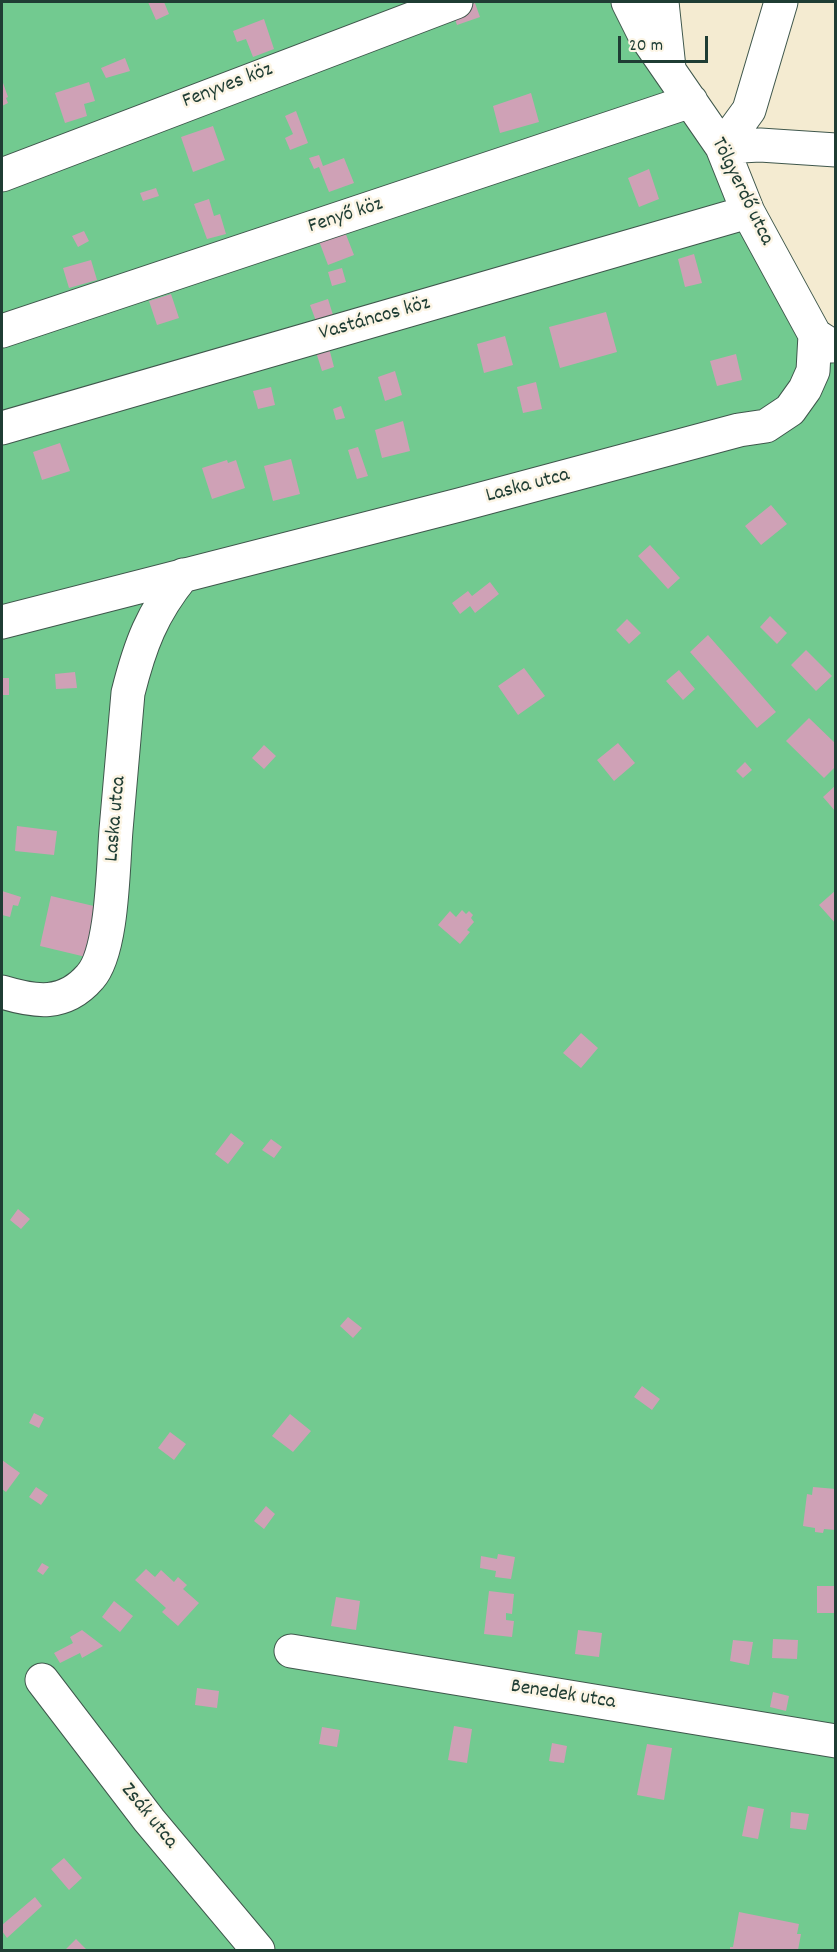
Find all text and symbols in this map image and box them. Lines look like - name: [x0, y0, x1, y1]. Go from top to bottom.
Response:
- scale bar: [621, 24, 711, 62]
- text: 20 m: [629, 34, 663, 59]
- street label: Fenyves köz: [179, 58, 277, 116]
- street label: Tölgyerdő utca: [704, 134, 778, 250]
- street label: Fenyő köz: [306, 193, 386, 241]
- street label: Vastáncos köz: [317, 292, 433, 348]
- street label: Laska utca: [483, 464, 573, 510]
- street label: Laska utca: [101, 775, 133, 863]
- street label: Benedek utca: [509, 1675, 617, 1717]
- street label: Zsák utca: [114, 1779, 182, 1855]

